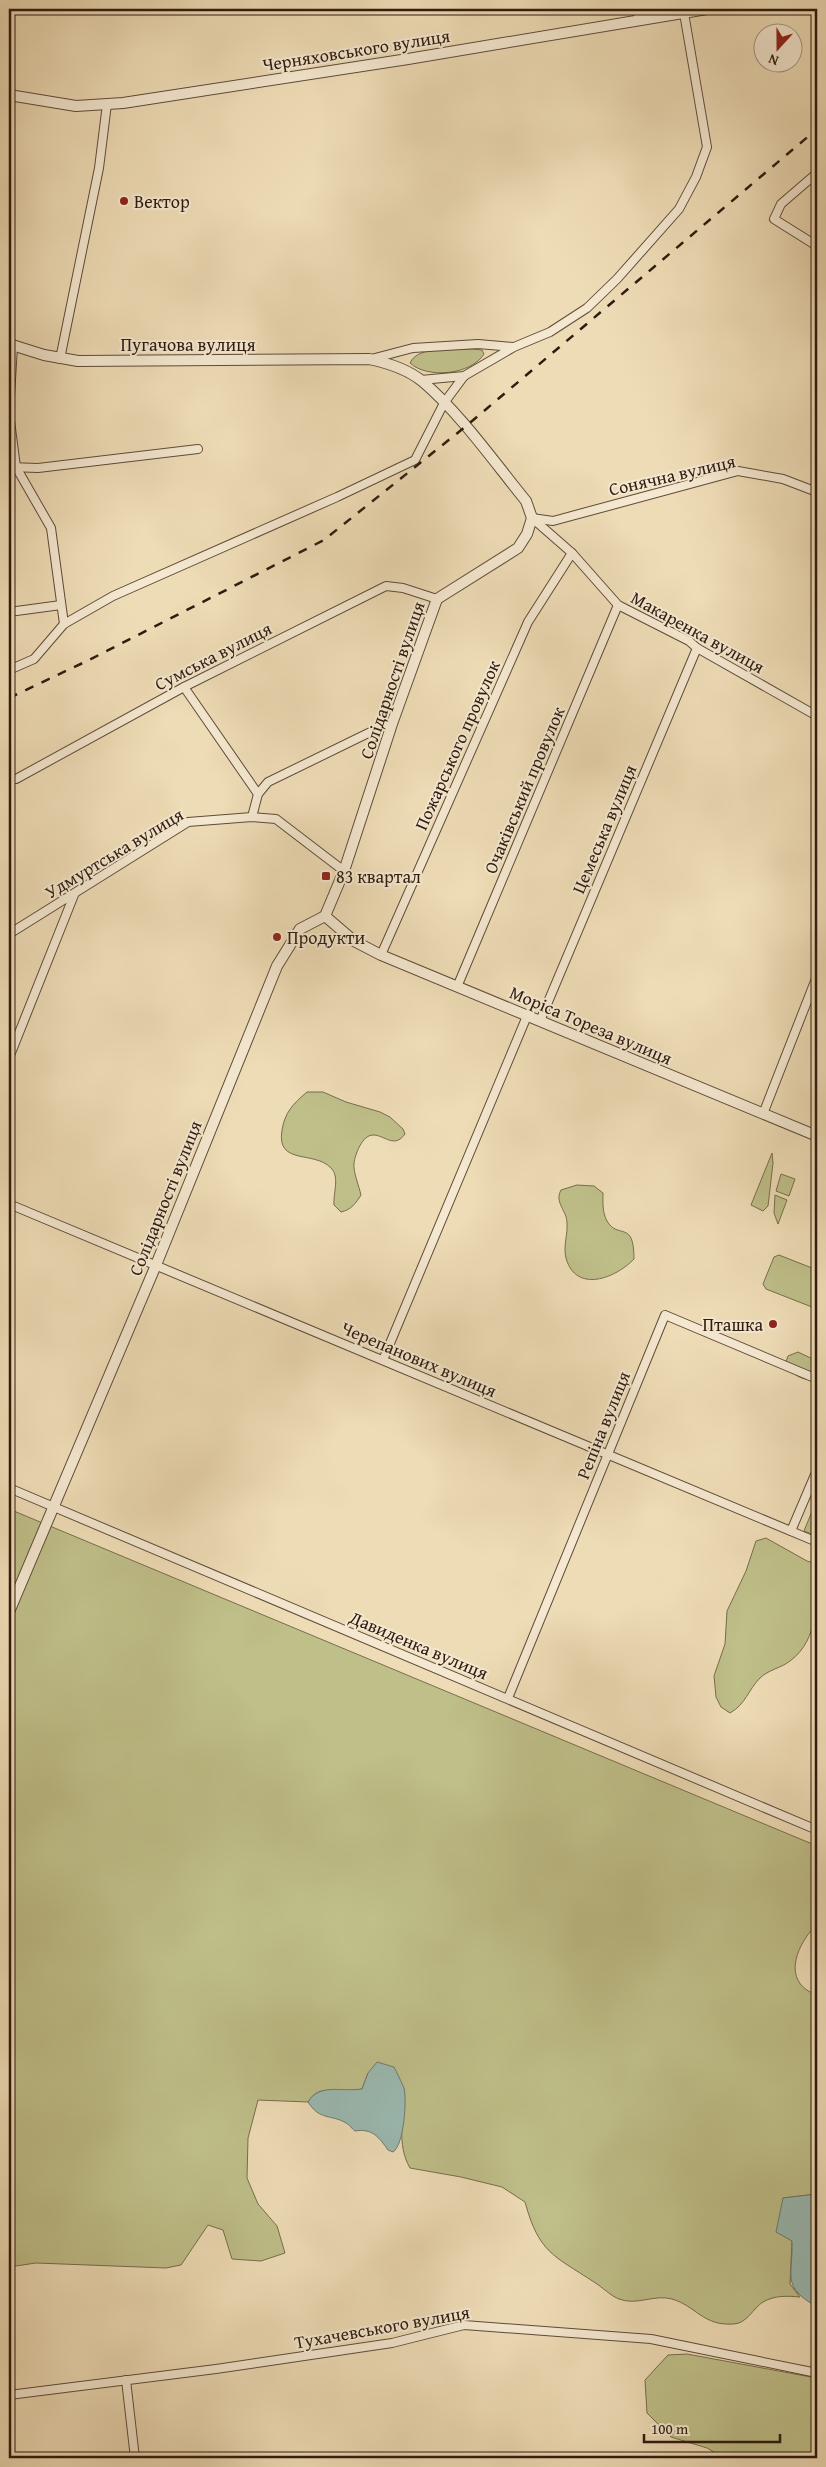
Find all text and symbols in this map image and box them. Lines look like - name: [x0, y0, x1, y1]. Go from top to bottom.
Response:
- street label: Черняховського вулиця: [260, 22, 452, 78]
- north arrow: [754, 22, 804, 72]
- text: N: [765, 49, 781, 71]
- place label: Вектор: [134, 188, 190, 215]
- marker: Вектор: [118, 195, 130, 207]
- street label: Пугачова вулиця: [121, 331, 256, 358]
- street label: Сонячна вулиця: [606, 447, 738, 503]
- street label: Макаренка вулиця: [626, 584, 770, 680]
- street label: Солідарності вулиця: [352, 597, 432, 763]
- street label: Сумська вулиця: [150, 615, 276, 697]
- street label: Пожарського провулок: [407, 655, 507, 834]
- street label: Очакiвський провулок: [477, 702, 572, 878]
- street label: Цемеська вулиця: [565, 760, 643, 898]
- street label: Удмуртська вулиця: [40, 801, 188, 905]
- place label: 83 квартал: [336, 863, 421, 890]
- marker: 83 квартал: [320, 870, 332, 882]
- place label: Продукти: [287, 924, 366, 951]
- marker: Продукти: [271, 931, 283, 943]
- street label: Моріса Тореза вулиця: [506, 979, 676, 1071]
- street label: Солідарності вулиця: [122, 1116, 208, 1280]
- place label: Пташка: [703, 1311, 763, 1338]
- street label: Черепанових вулиця: [337, 1314, 501, 1404]
- marker: Пташка: [767, 1318, 779, 1330]
- street label: Репiна вулиця: [569, 1367, 637, 1483]
- street label: Давиденка вулиця: [345, 1603, 492, 1686]
- street label: Тухачевського вулиця: [292, 2298, 472, 2356]
- scale bar: [644, 2412, 780, 2444]
- text: 100 m: [651, 2418, 689, 2439]

